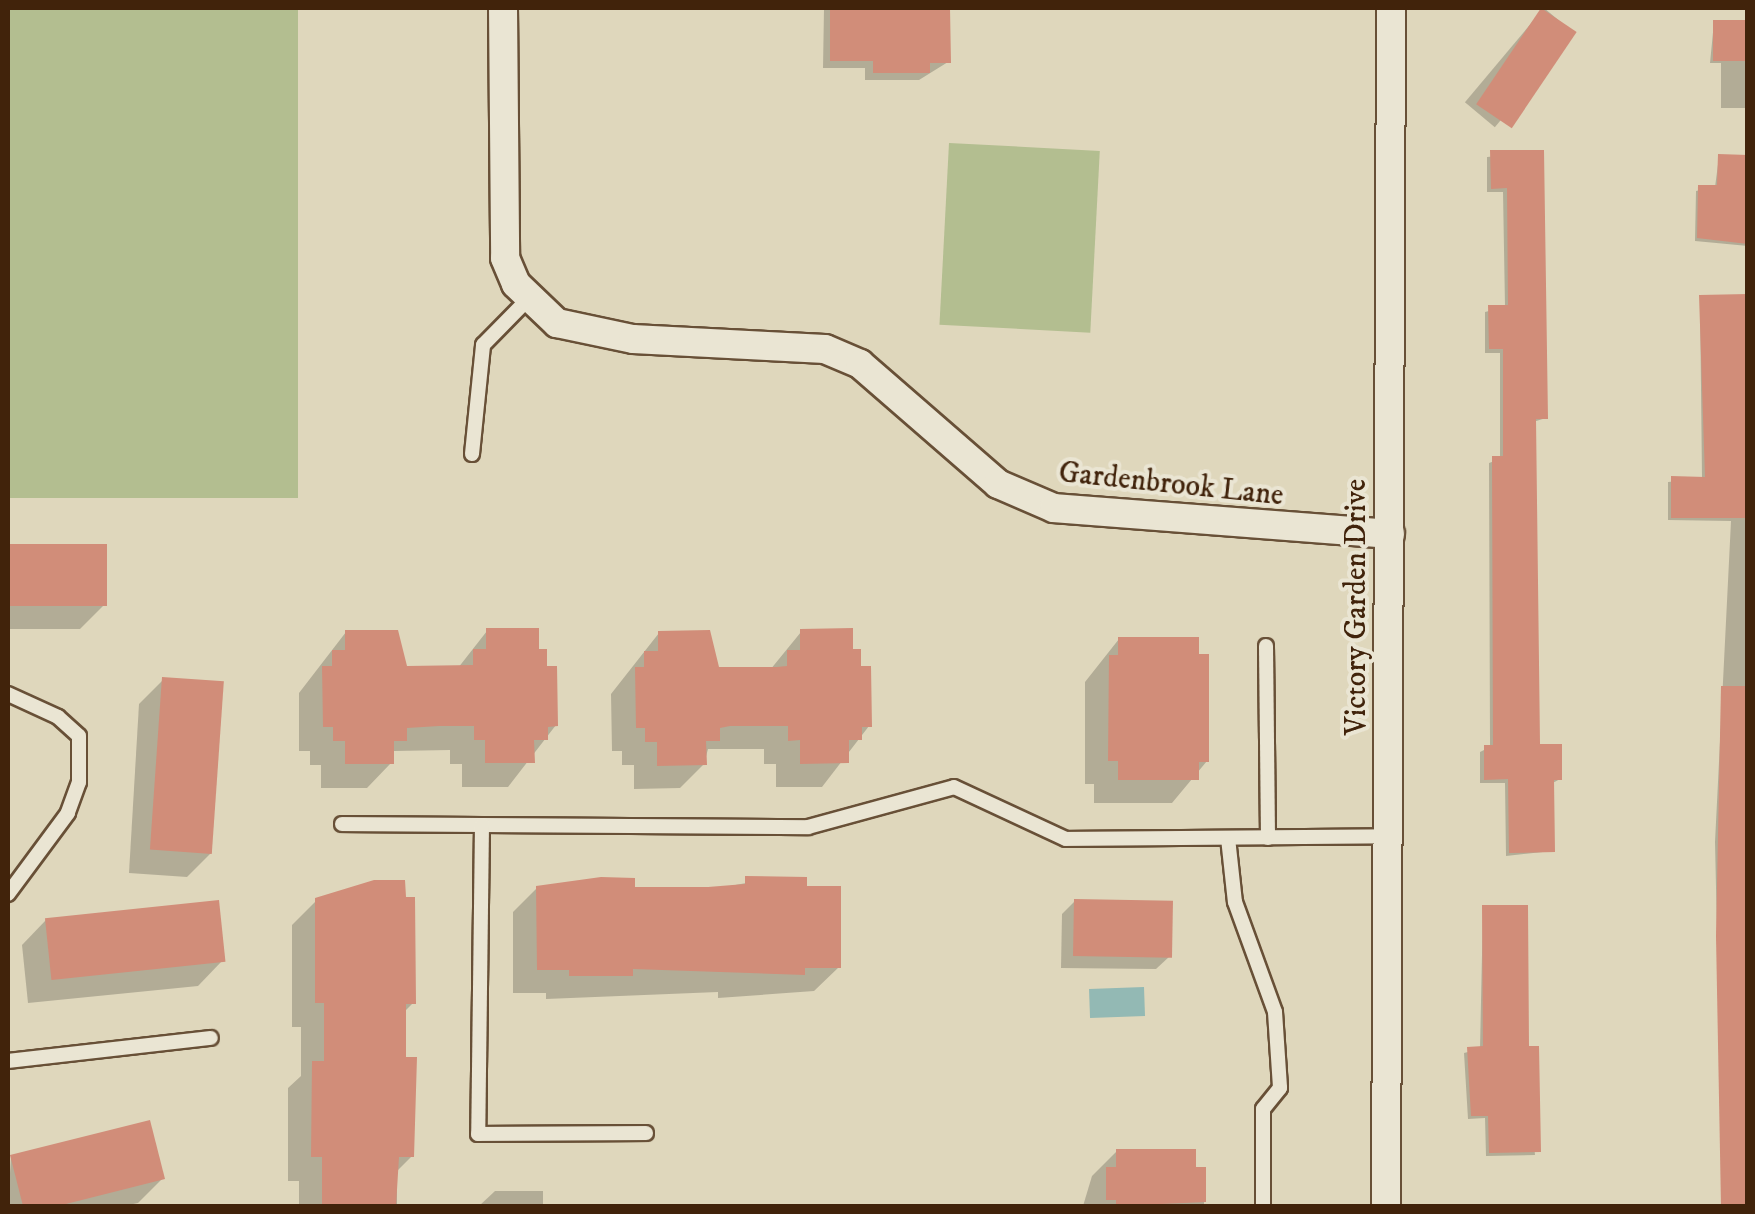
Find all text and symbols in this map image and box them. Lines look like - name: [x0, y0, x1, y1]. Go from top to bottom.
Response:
- street label: Gardenbrook Lane: [1057, 455, 1285, 515]
- street label: Victory Garden Drive: [1339, 479, 1375, 735]

